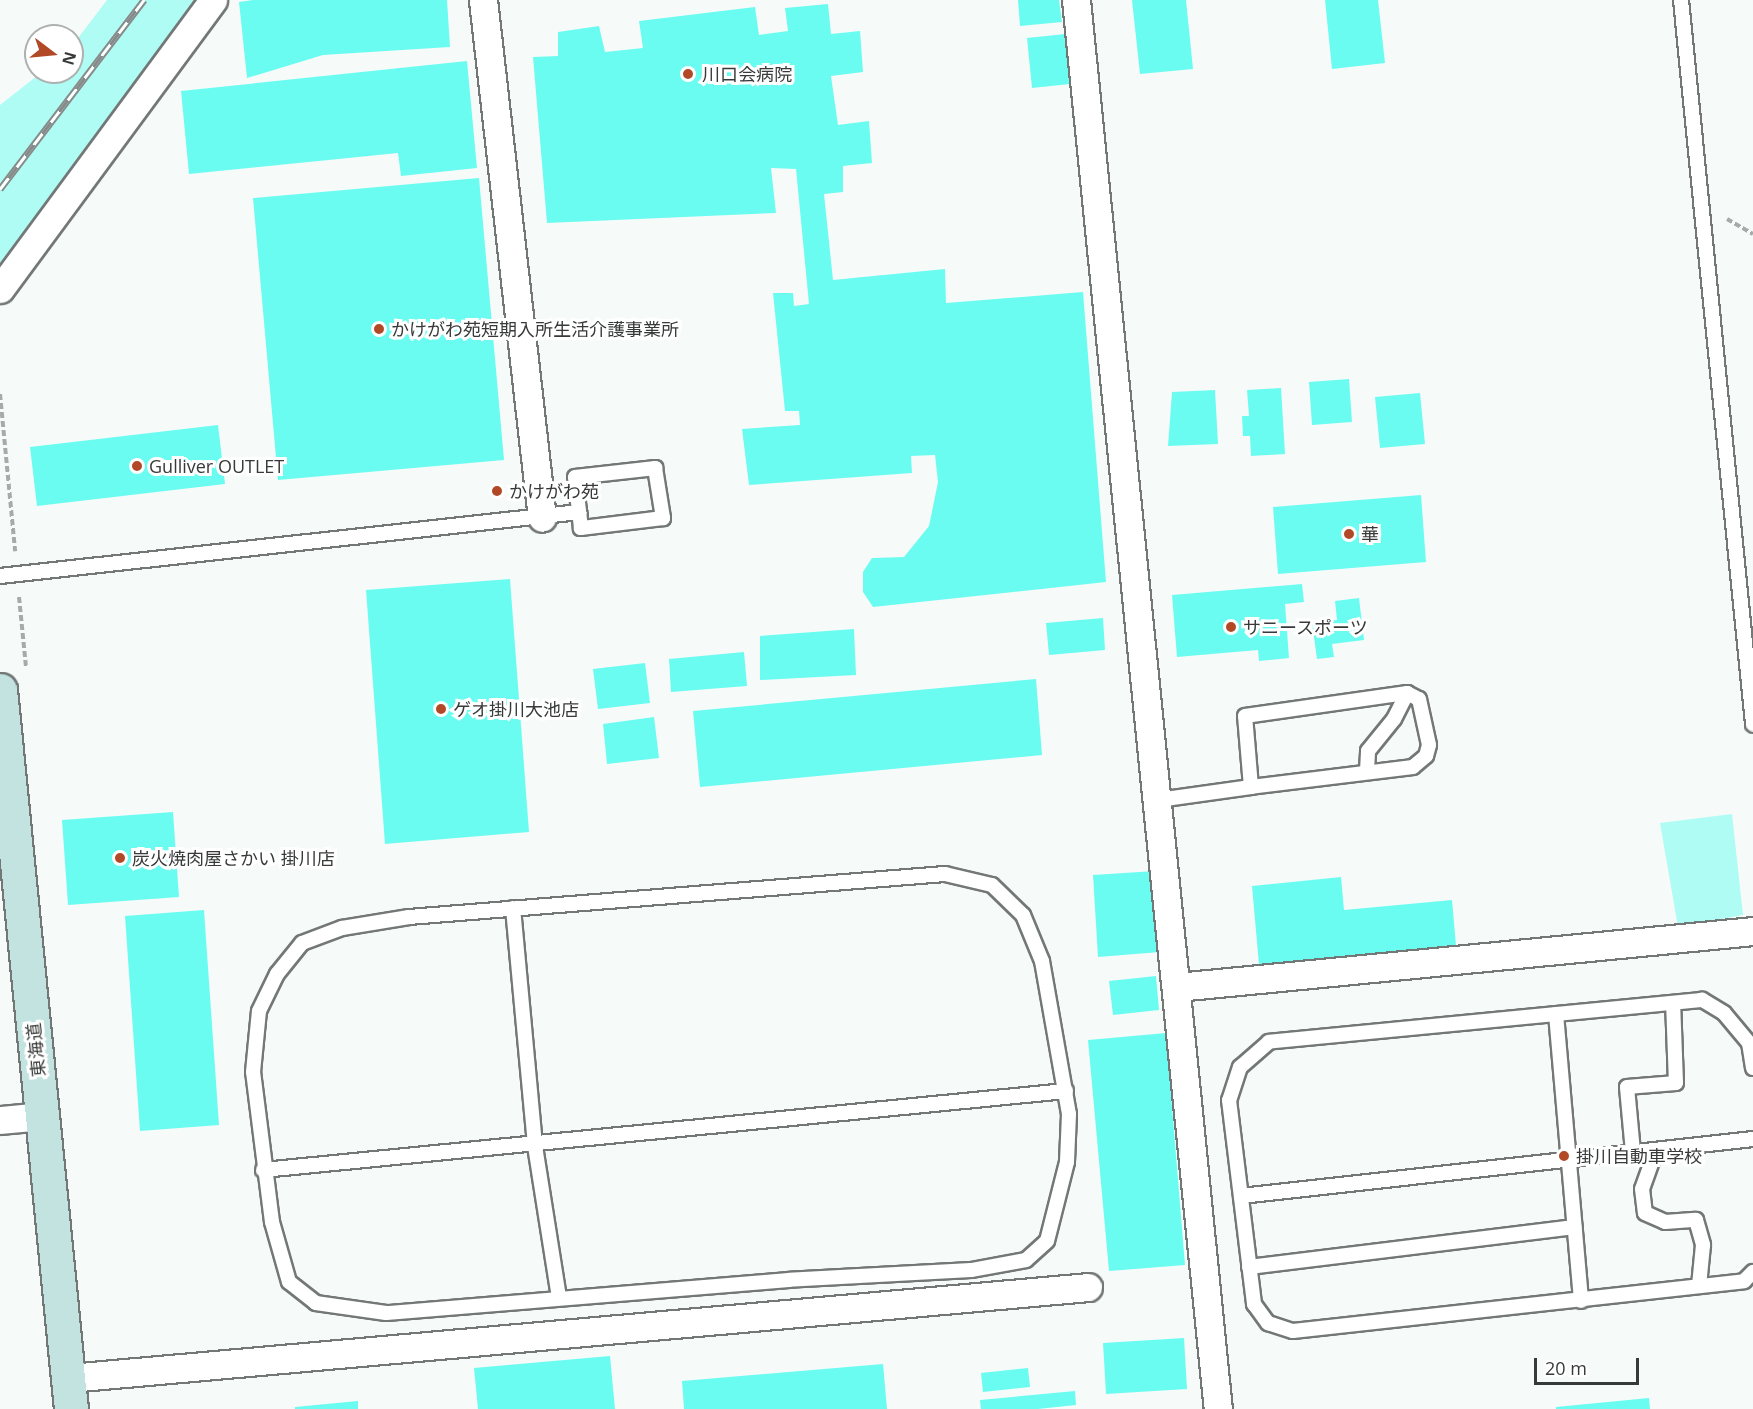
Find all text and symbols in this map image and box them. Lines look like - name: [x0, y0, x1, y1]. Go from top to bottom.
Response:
- north arrow: [24, 24, 84, 84]
- text: N: [57, 49, 82, 68]
- place label: 川口会病院: [702, 63, 792, 85]
- marker: 川口会病院: [679, 65, 697, 83]
- place label: かけがわ苑短期入所生活介護事業所: [391, 318, 679, 340]
- marker: かけがわ苑短期入所生活介護事業所: [372, 322, 386, 336]
- place label: Gulliver OUTLET: [149, 455, 284, 477]
- marker: Gulliver OUTLET: [130, 459, 144, 473]
- place label: かけがわ苑: [509, 480, 599, 502]
- marker: かけがわ苑: [490, 484, 504, 498]
- place label: 華: [1361, 523, 1379, 545]
- marker: 華: [1342, 527, 1356, 541]
- place label: サニースポーツ: [1243, 616, 1369, 638]
- marker: サニースポーツ: [1224, 620, 1238, 634]
- place label: ゲオ掛川大池店: [453, 698, 579, 720]
- marker: ゲオ掛川大池店: [434, 702, 448, 716]
- place label: 炭火焼肉屋さかい 掛川店: [132, 847, 335, 869]
- marker: 炭火焼肉屋さかい 掛川店: [113, 851, 127, 865]
- street label: 東海道: [22, 1022, 50, 1078]
- place label: 掛川自動車学校: [1576, 1145, 1702, 1167]
- marker: 掛川自動車学校: [1557, 1149, 1571, 1163]
- scale bar: [1537, 1346, 1642, 1384]
- text: 20 m: [1545, 1356, 1587, 1380]

